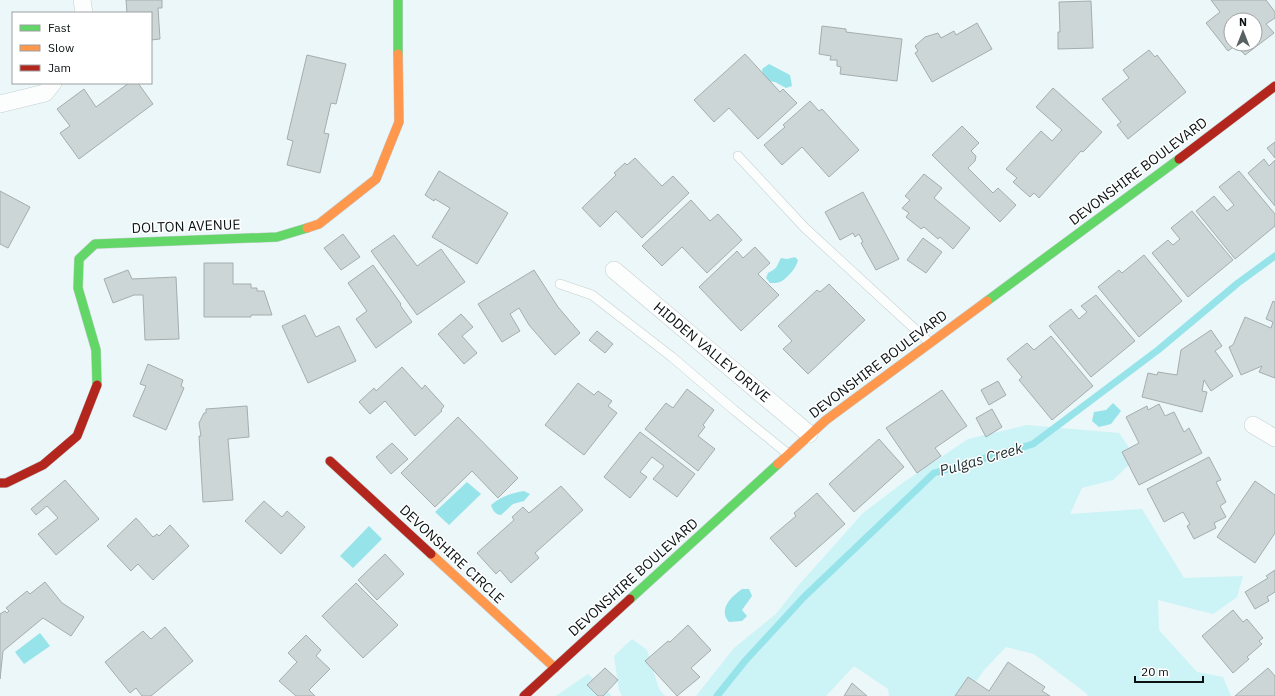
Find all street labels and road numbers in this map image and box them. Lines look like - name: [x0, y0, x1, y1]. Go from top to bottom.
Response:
- street label: DEVONSHIRE BOULEVARD: [1065, 113, 1211, 229]
- street label: DOLTON AVENUE: [131, 215, 241, 237]
- street label: HIDDEN VALLEY DRIVE: [650, 298, 774, 406]
- street label: DEVONSHIRE BOULEVARD: [805, 306, 951, 422]
- street label: DEVONSHIRE CIRCLE: [396, 501, 508, 607]
- street label: DEVONSHIRE BOULEVARD: [564, 514, 702, 640]

